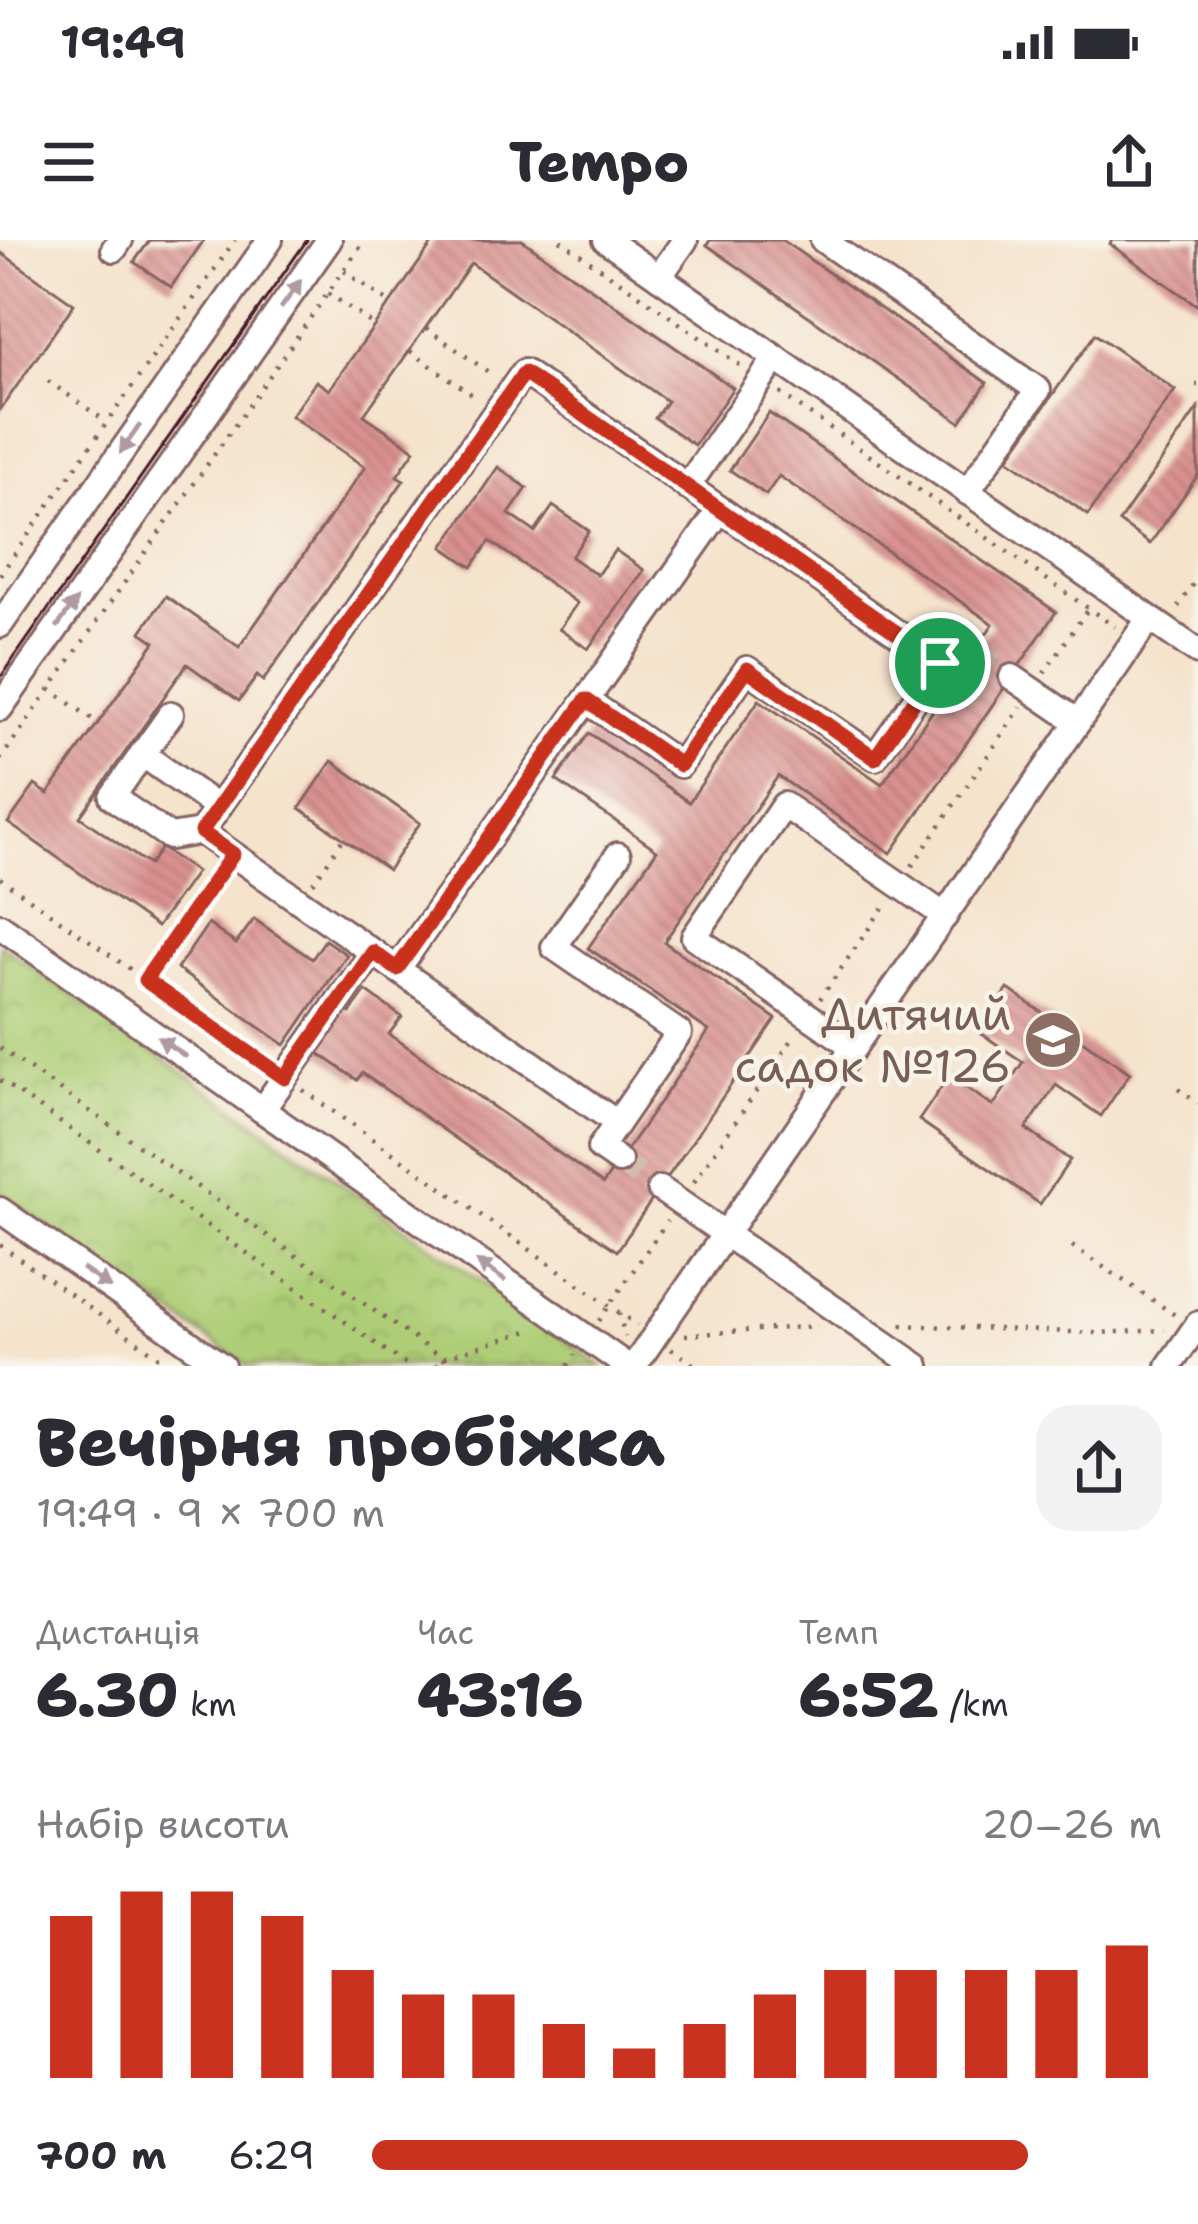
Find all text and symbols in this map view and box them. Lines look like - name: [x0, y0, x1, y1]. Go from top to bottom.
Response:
- text: 19:49: [60, 12, 186, 72]
- text: Tempo: [509, 126, 689, 198]
- icon: menu: [36, 129, 102, 195]
- icon: share: [1096, 129, 1162, 195]
- one-way arrow: [279, 277, 302, 310]
- one-way arrow: [119, 423, 142, 455]
- one-way arrow: [55, 597, 78, 629]
- pin: [889, 612, 991, 714]
- icon: arrive: [907, 630, 973, 696]
- place label: Дитячий садок №126: [735, 984, 1011, 1096]
- school or university icon: Дитячий садок №126: [1022, 1009, 1084, 1071]
- one-way arrow: [156, 1036, 188, 1059]
- one-way arrow: [475, 1260, 507, 1283]
- one-way arrow: [80, 1266, 112, 1289]
- text: Вечірня пробіжка: [36, 1398, 665, 1486]
- button: share: [1036, 1405, 1162, 1531]
- text: 19:49 · 9 × 700 m: [36, 1487, 385, 1539]
- text: Дистанція: [36, 1610, 200, 1655]
- text: Час: [417, 1610, 474, 1655]
- text: Темп: [799, 1610, 878, 1655]
- text: 6.30: [36, 1655, 179, 1735]
- text: 43:16: [417, 1655, 583, 1735]
- text: 6:52: [799, 1655, 939, 1735]
- text: km: [179, 1682, 237, 1727]
- text: /km: [939, 1682, 1009, 1727]
- text: Набір висоти: [36, 1798, 290, 1850]
- text: 20–26 m: [982, 1798, 1162, 1850]
- text: 700 m: [36, 2129, 167, 2181]
- text: 6:29: [228, 2129, 315, 2181]

